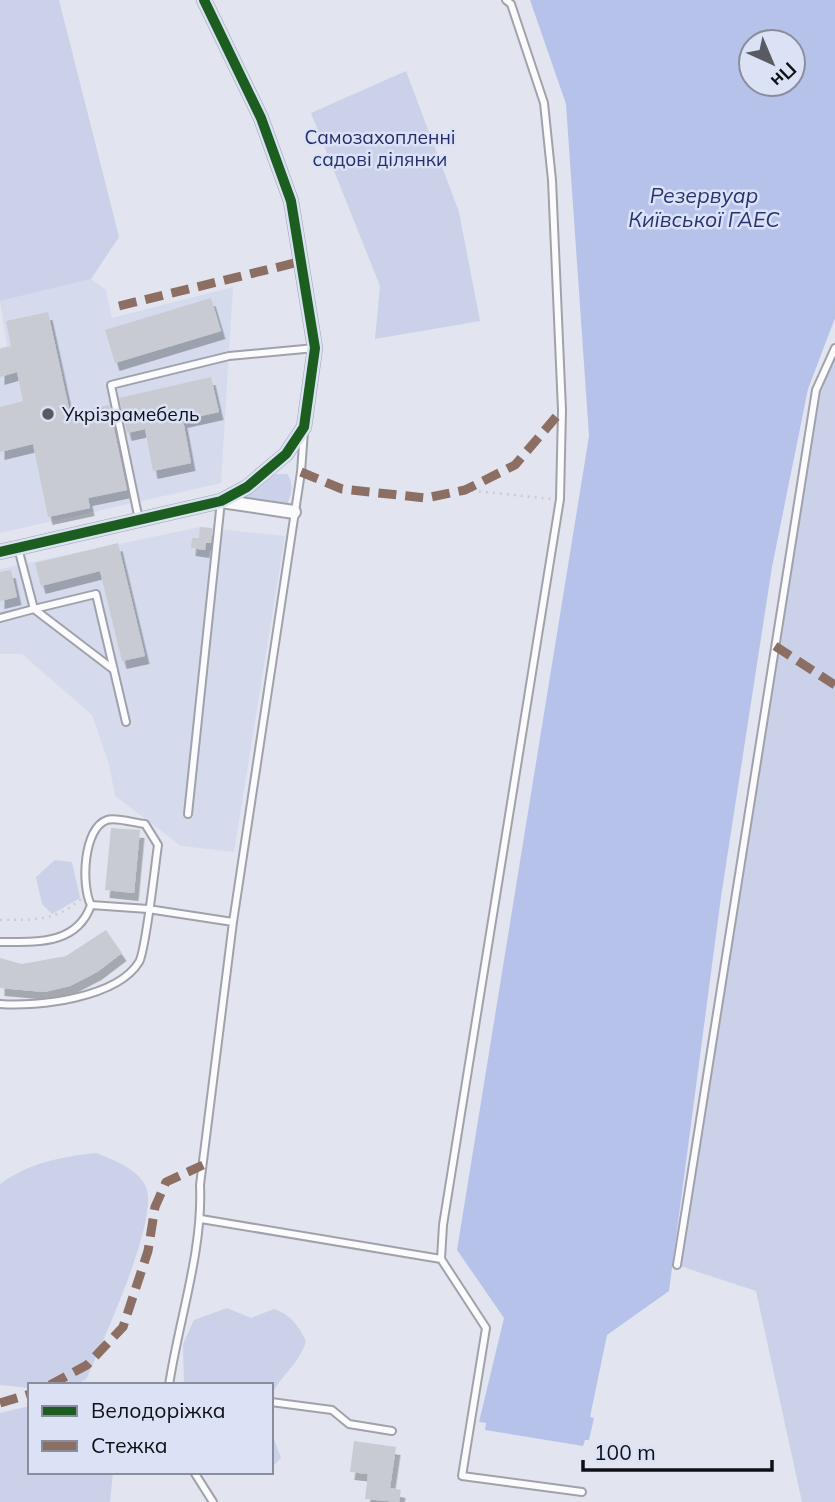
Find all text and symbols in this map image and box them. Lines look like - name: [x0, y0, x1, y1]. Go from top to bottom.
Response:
- north arrow: [737, 28, 807, 98]
- text: Пн: [766, 57, 802, 93]
- park label: Самозахопленні садові ділянки: [304, 125, 456, 171]
- water label: Резервуар Київської ГАЕС: [628, 182, 780, 232]
- place label: Укрізрамебель: [61, 402, 199, 426]
- marker: Укрізрамебель: [40, 406, 56, 422]
- legend: [28, 1383, 273, 1474]
- text: Велодоріжка: [91, 1397, 226, 1423]
- scale bar: [583, 1428, 772, 1472]
- text: Стежка: [91, 1432, 168, 1458]
- text: 100 m: [594, 1439, 656, 1465]

